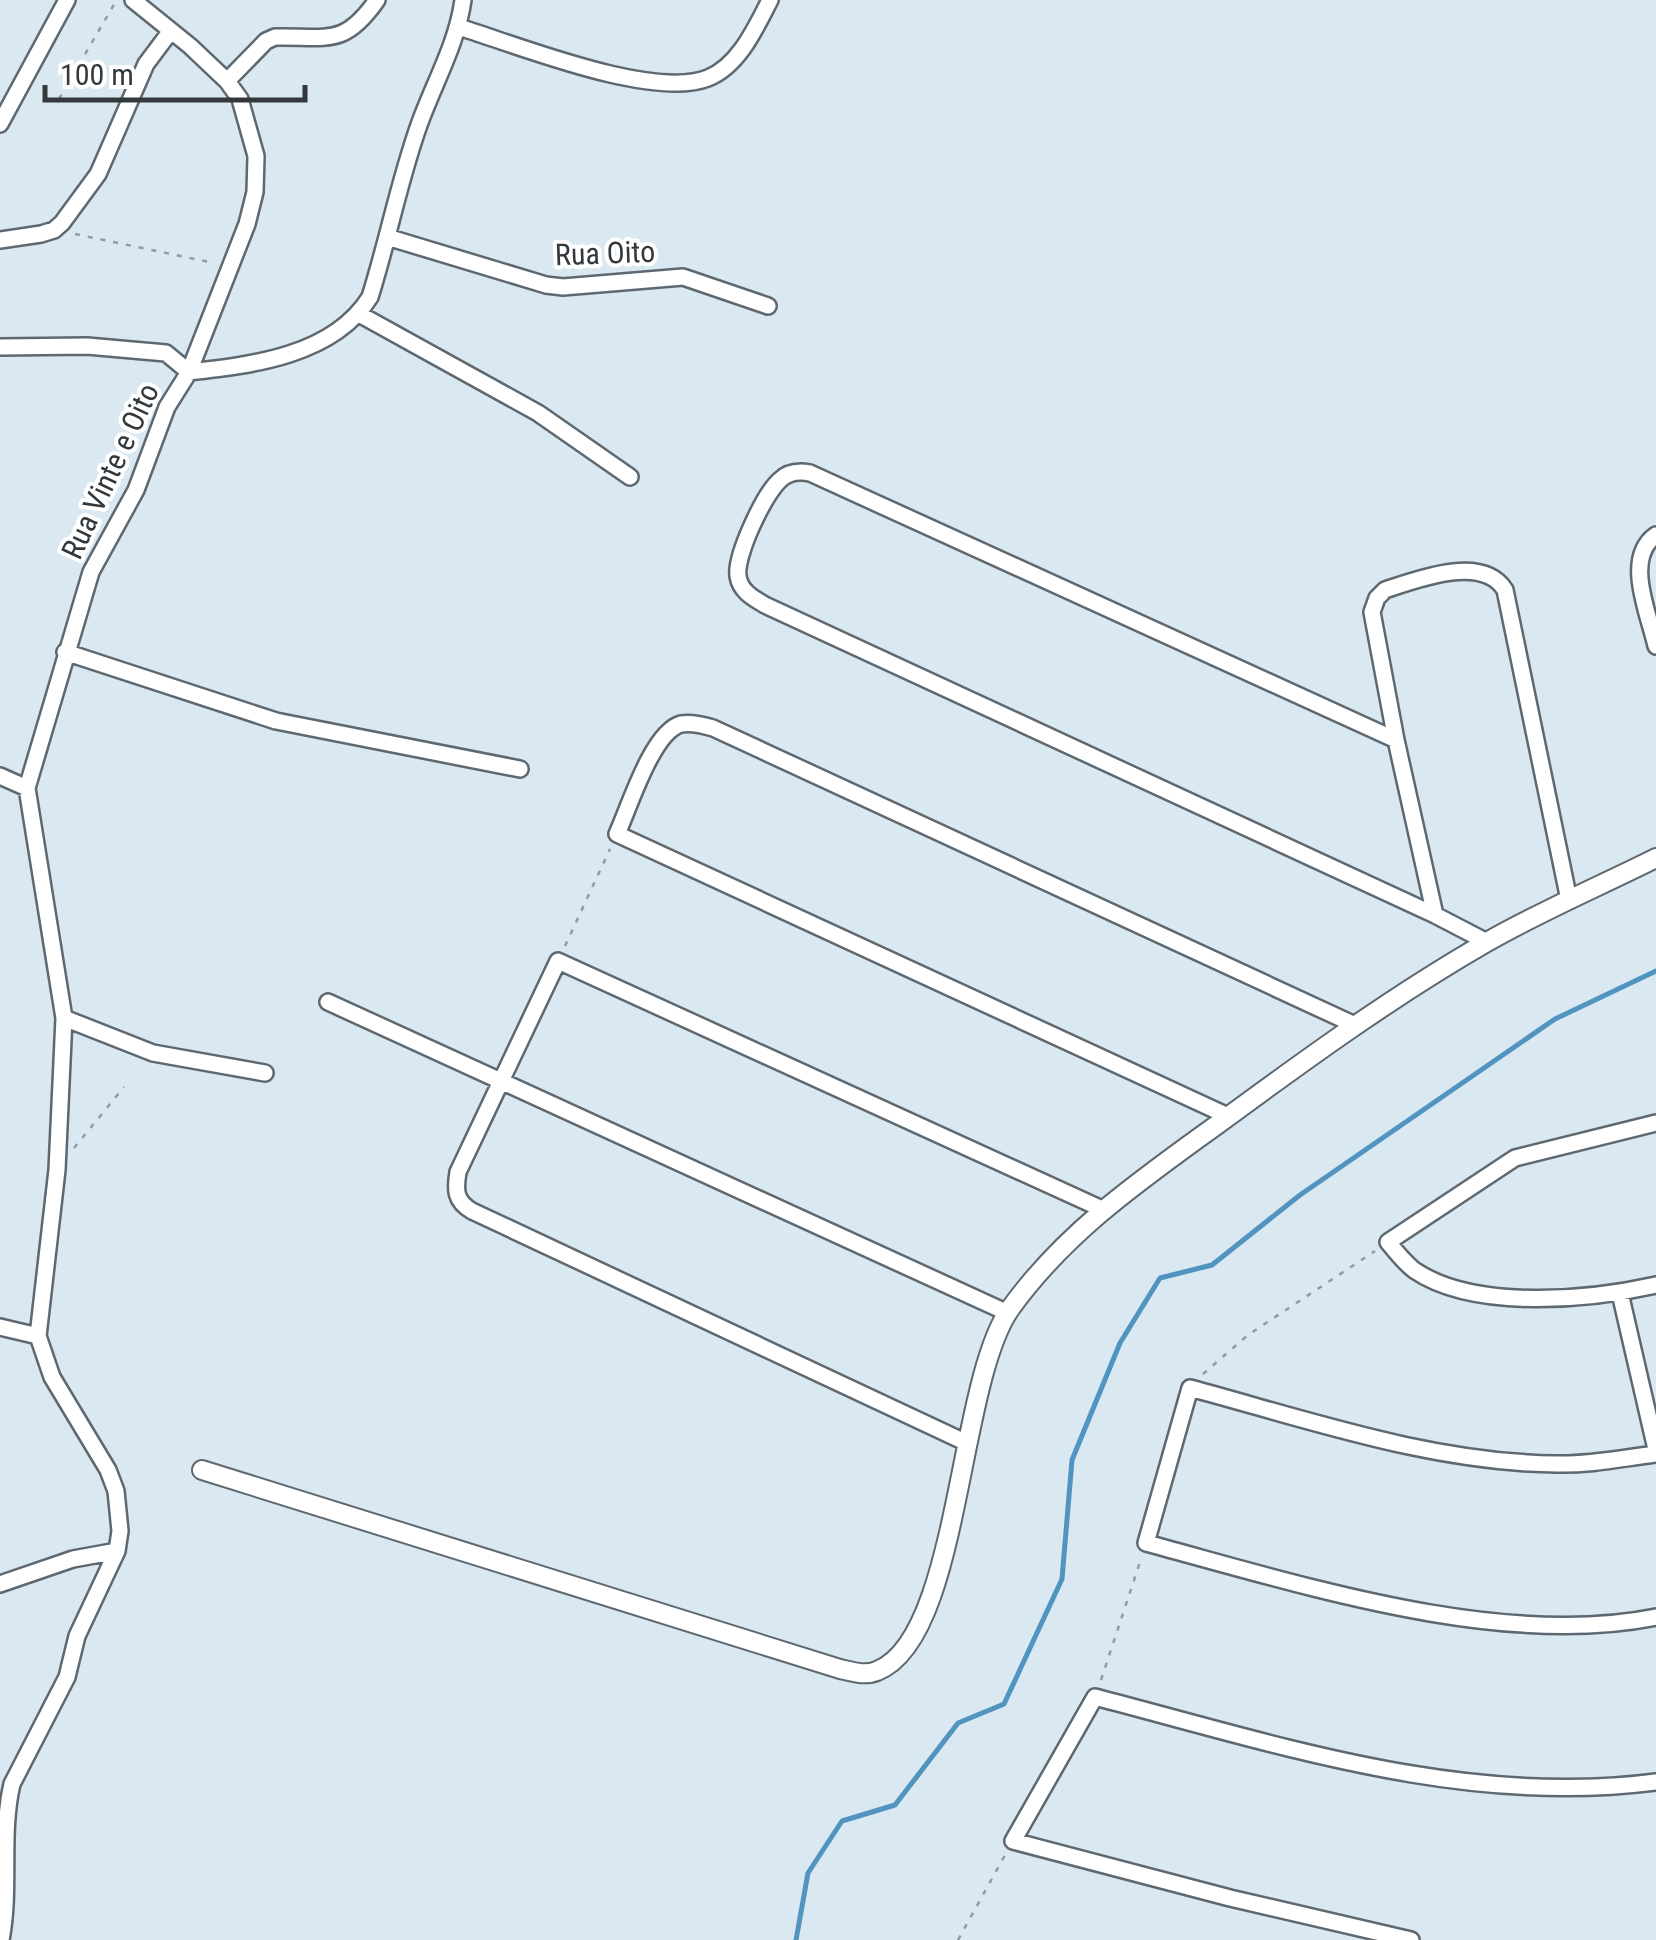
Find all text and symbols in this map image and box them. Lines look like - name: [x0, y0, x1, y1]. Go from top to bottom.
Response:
- scale bar: [45, 40, 305, 102]
- text: 100 m: [60, 57, 134, 92]
- street label: Rua Oito: [554, 234, 656, 272]
- street label: Rua Vinte e Oito: [54, 378, 166, 564]

